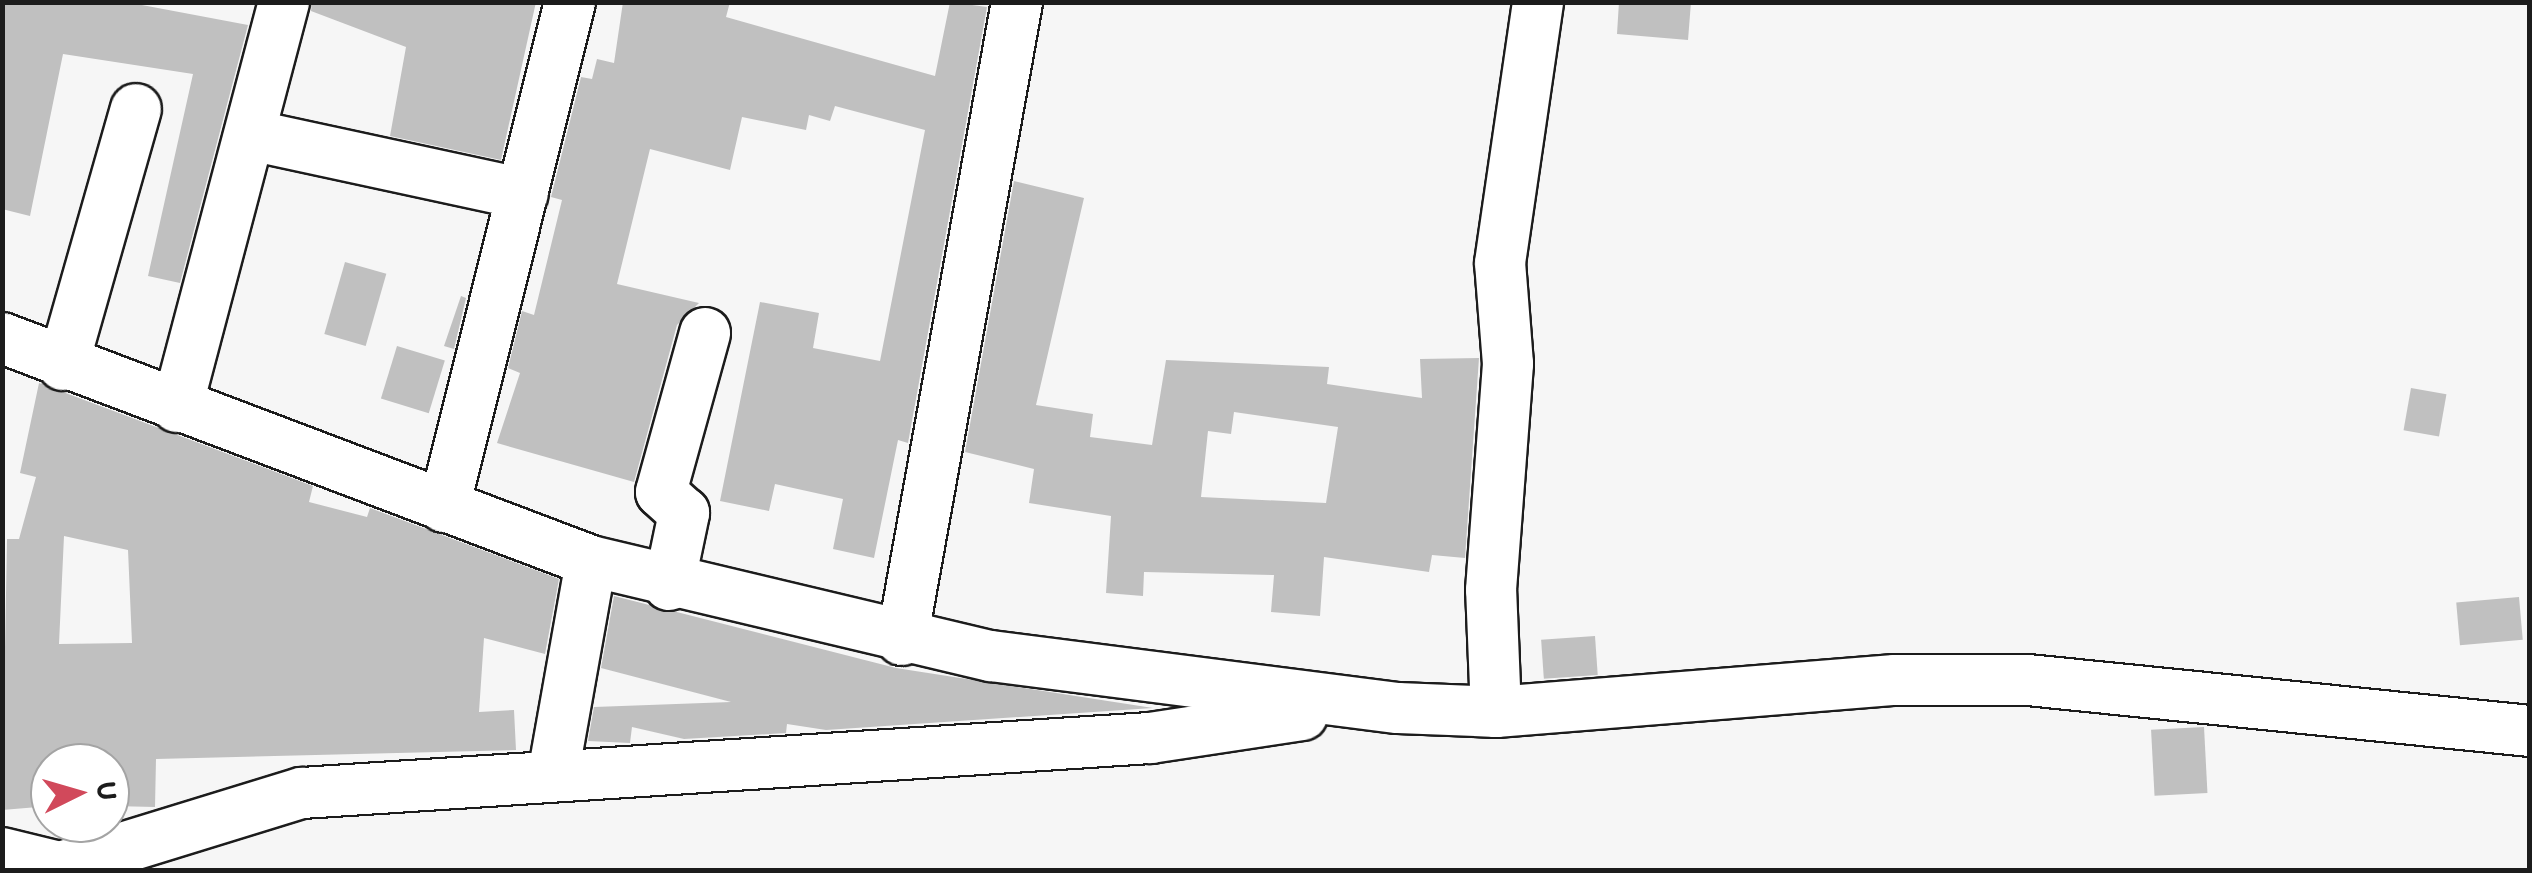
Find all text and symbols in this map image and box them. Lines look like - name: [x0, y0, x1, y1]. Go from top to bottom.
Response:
- north arrow: [30, 743, 130, 843]
- text: U: [90, 780, 126, 801]

